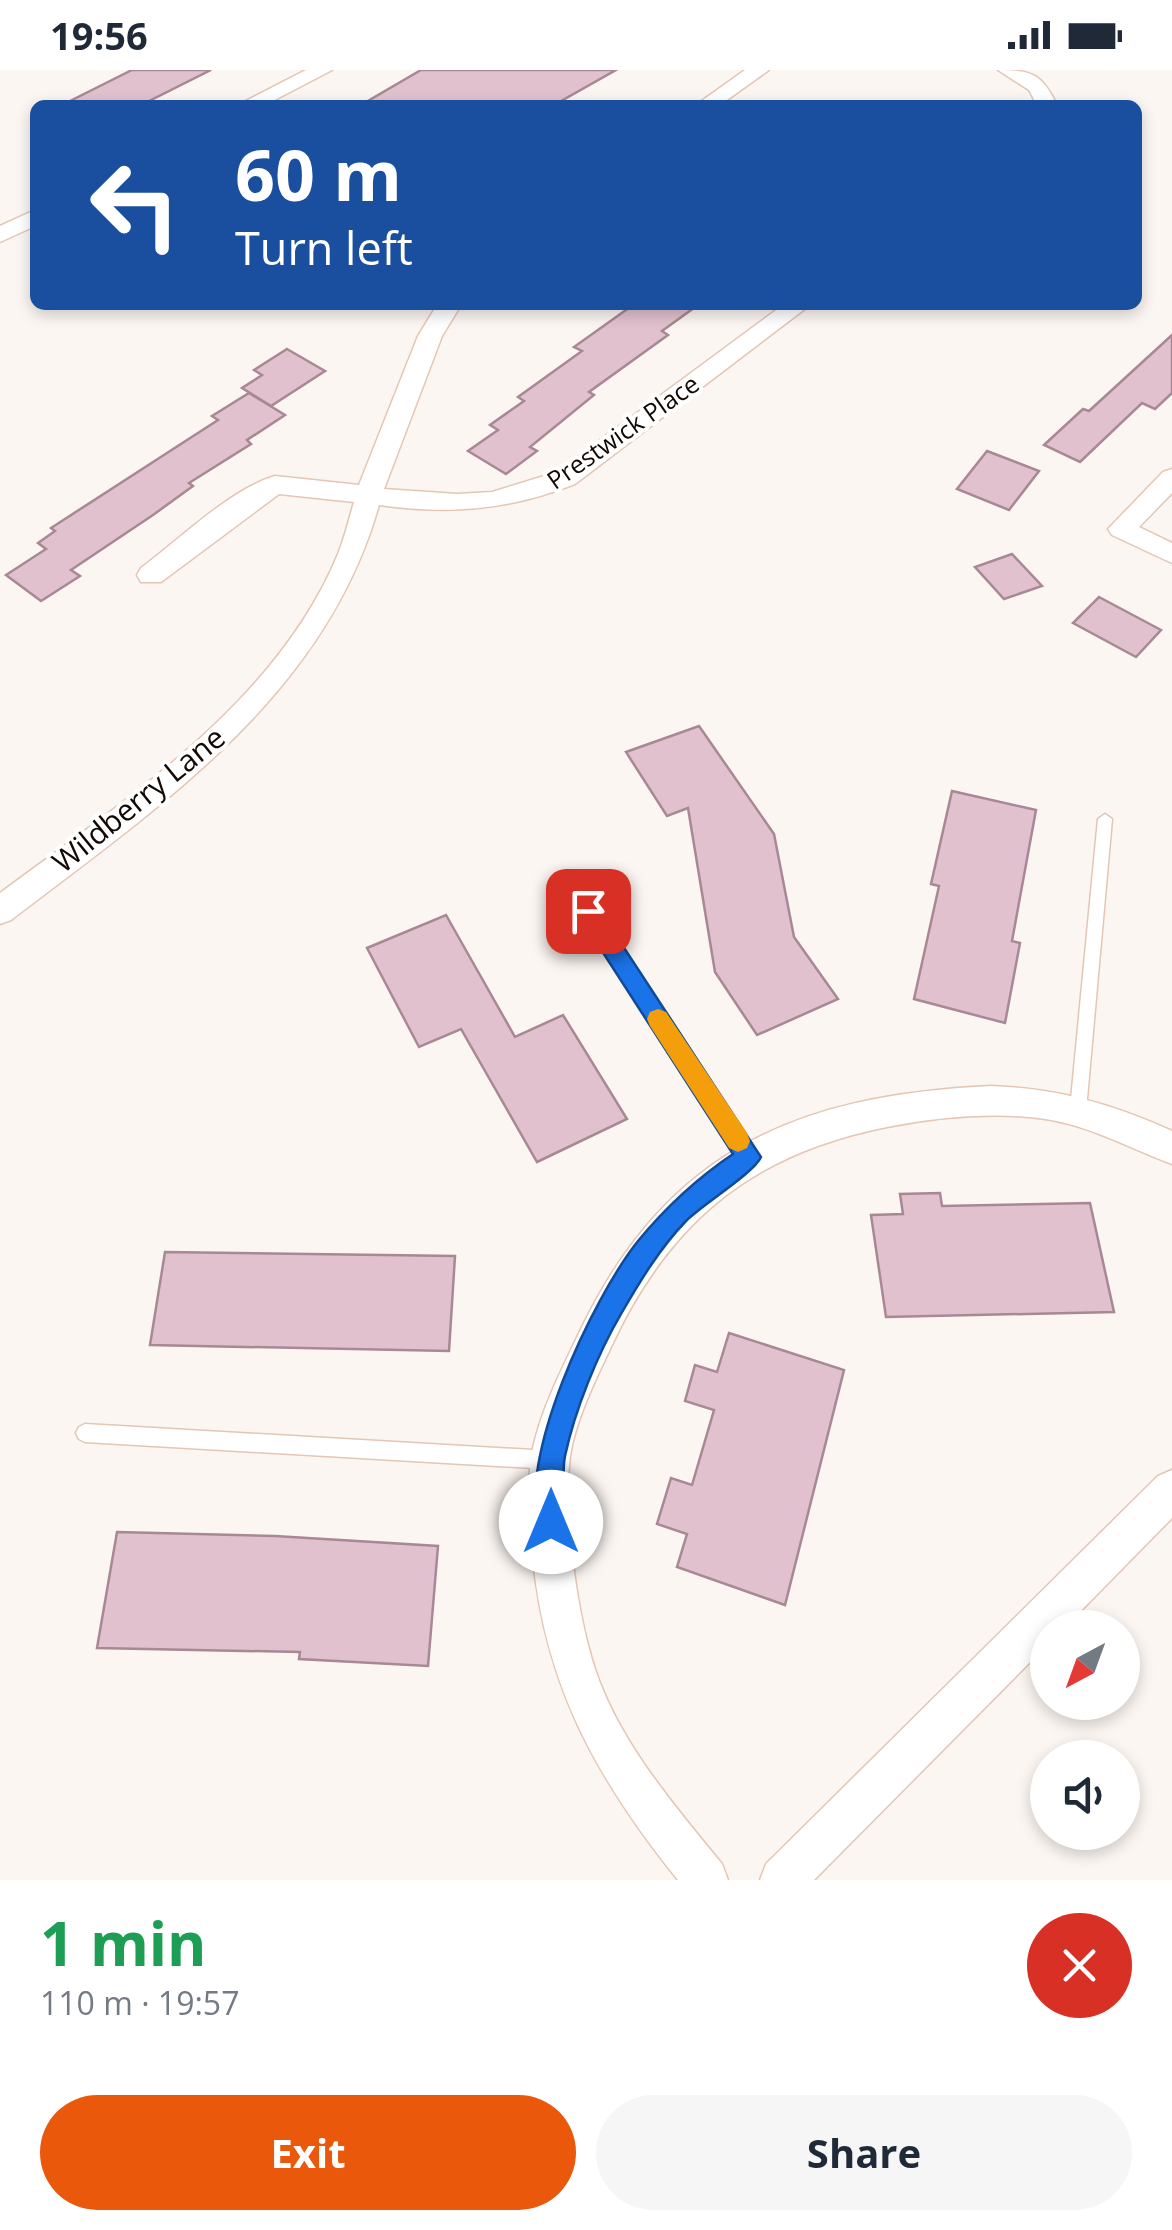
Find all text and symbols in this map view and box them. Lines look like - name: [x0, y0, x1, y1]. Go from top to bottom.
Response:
- text: 19:56: [50, 9, 148, 61]
- text: 60 m: [235, 126, 402, 222]
- icon: left: [70, 140, 200, 270]
- text: Turn left: [235, 217, 413, 278]
- street label: Prestwick Place: [539, 366, 705, 496]
- street label: Wildberry Lane: [43, 716, 233, 881]
- pin: [546, 869, 631, 954]
- icon: arrive: [561, 884, 616, 939]
- position arrow: [499, 1470, 603, 1574]
- north arrow: [1030, 1610, 1140, 1720]
- map controls: [1030, 1610, 1140, 1850]
- button: sound: [1030, 1740, 1140, 1850]
- text: 1 min: [40, 1902, 207, 1984]
- button: close: [1027, 1913, 1132, 2018]
- text: 110 m · 19:57: [40, 1981, 239, 2024]
- button: Exit: [40, 2095, 576, 2210]
- button: Share: [596, 2095, 1132, 2210]

